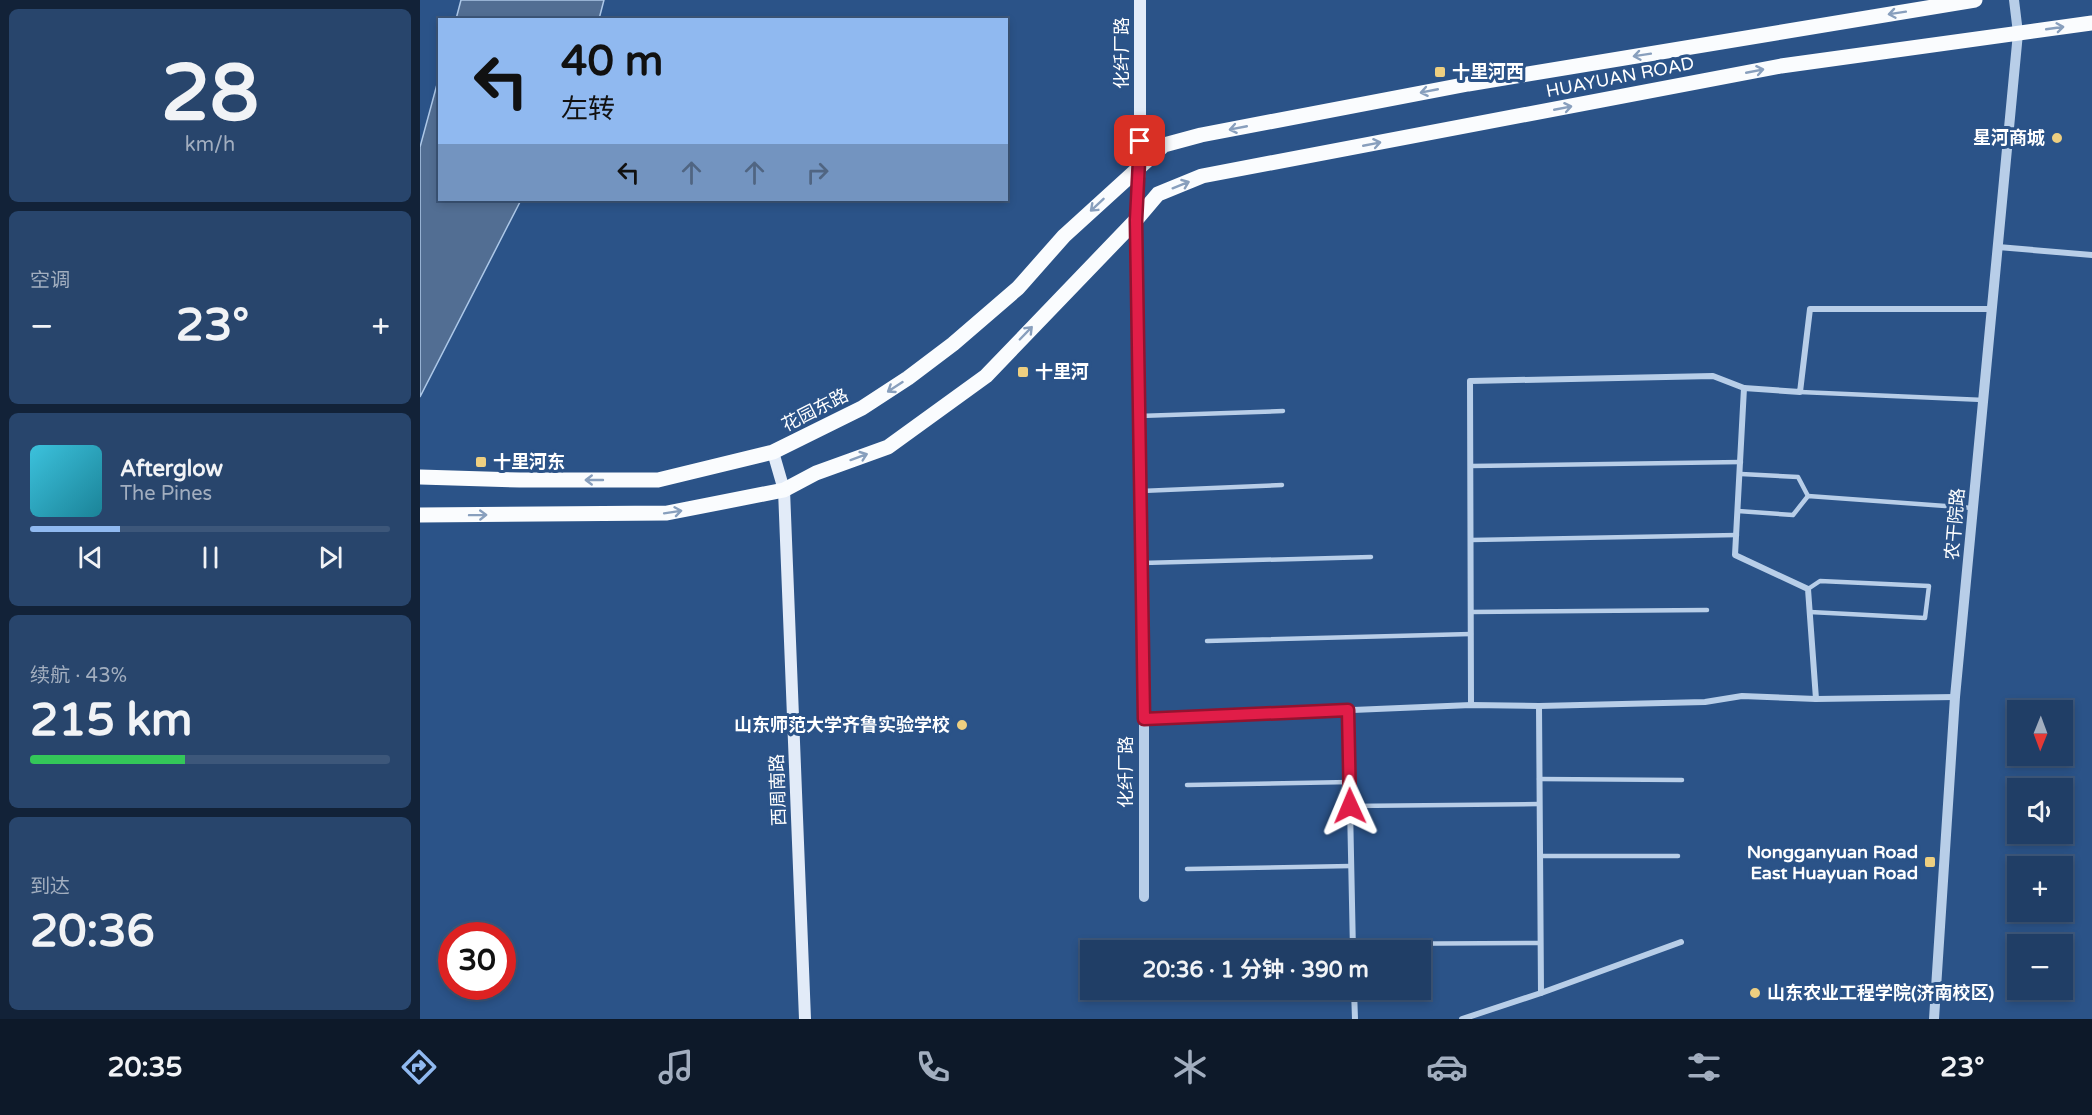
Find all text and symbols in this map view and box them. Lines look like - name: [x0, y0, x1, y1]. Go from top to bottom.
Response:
- one-way arrow: [1888, 8, 1907, 19]
- street label: 化纤厂路: [1111, 17, 1133, 89]
- one-way arrow: [2045, 22, 2064, 33]
- text: 40 m: [561, 36, 663, 87]
- icon: left: [462, 42, 540, 120]
- text: 28: [161, 47, 259, 141]
- one-way arrow: [1633, 50, 1653, 61]
- street label: HUAYUAN ROAD: [1544, 52, 1696, 102]
- place label: 十里河西: [1452, 61, 1524, 83]
- marker: 十里河西: [1433, 65, 1447, 79]
- one-way arrow: [1744, 65, 1764, 76]
- one-way arrow: [1420, 86, 1440, 97]
- text: 左转: [561, 93, 615, 126]
- one-way arrow: [1553, 102, 1572, 113]
- pin: [1114, 115, 1165, 166]
- one-way arrow: [1229, 123, 1248, 134]
- icon: arrive: [1123, 124, 1156, 157]
- place label: 星河商城: [1973, 127, 2045, 149]
- marker: 星河商城: [2050, 131, 2064, 145]
- text: km/h: [185, 133, 235, 157]
- one-way arrow: [1361, 138, 1381, 149]
- icon: left: [612, 156, 645, 189]
- icon: ahead: [675, 156, 708, 189]
- icon: ahead: [738, 156, 771, 189]
- icon: right: [801, 156, 834, 189]
- one-way arrow: [1171, 178, 1190, 189]
- one-way arrow: [1090, 197, 1105, 211]
- text: 空调: [30, 269, 70, 293]
- text: 23°: [176, 299, 249, 353]
- text: −: [30, 307, 54, 346]
- text: +: [371, 307, 390, 346]
- one-way arrow: [1019, 326, 1034, 341]
- place label: 十里河: [1035, 361, 1089, 383]
- marker: 十里河: [1016, 365, 1030, 379]
- one-way arrow: [887, 381, 904, 393]
- street label: 花园东路: [778, 384, 852, 436]
- place label: 十里河东: [493, 451, 565, 473]
- one-way arrow: [849, 451, 868, 462]
- marker: 十里河东: [474, 455, 488, 469]
- text: Afterglow: [120, 456, 223, 482]
- one-way arrow: [585, 474, 605, 486]
- text: The Pines: [120, 482, 212, 506]
- street label: 农干院路: [1941, 487, 1969, 561]
- one-way arrow: [663, 506, 683, 517]
- one-way arrow: [468, 509, 488, 521]
- icon: previous: [74, 541, 107, 574]
- icon: pause: [194, 541, 227, 574]
- icon: next: [314, 541, 347, 574]
- text: 续航 · 43%: [30, 664, 127, 688]
- text: 215 km: [30, 694, 192, 748]
- north arrow: [2007, 700, 2073, 766]
- map controls: [2007, 700, 2073, 1000]
- place label: 山东师范大学齐鲁实验学校: [734, 714, 950, 736]
- marker: 山东师范大学齐鲁实验学校: [955, 718, 969, 732]
- street label: 化纤厂路: [1115, 736, 1137, 808]
- street label: 西周南路: [766, 754, 790, 826]
- position arrow: [1318, 774, 1382, 838]
- button: sound: [2007, 778, 2073, 844]
- place label: Nongganyuan Road East Huayuan Road: [1747, 841, 1918, 884]
- marker: Nongganyuan Road East Huayuan Road: [1923, 855, 1937, 869]
- button: +: [2007, 856, 2073, 922]
- text: 到达: [30, 875, 70, 899]
- text: 20:36: [30, 905, 155, 959]
- speed limit sign: 30: [438, 922, 516, 1000]
- button: −: [2007, 934, 2073, 1000]
- text: 20:36 · 1 分钟 · 390 m: [1142, 957, 1369, 983]
- place label: 山东农业工程学院(济南校区): [1767, 982, 1995, 1004]
- marker: 山东农业工程学院(济南校区): [1748, 986, 1762, 1000]
- icon: directions: [398, 1046, 440, 1088]
- icon: music: [655, 1046, 697, 1088]
- icon: phone: [912, 1046, 954, 1088]
- icon: climate: [1169, 1046, 1211, 1088]
- icon: car: [1426, 1046, 1468, 1088]
- icon: filters: [1683, 1046, 1725, 1088]
- text: 20:35: [108, 1051, 182, 1084]
- text: 23°: [1940, 1051, 1984, 1084]

